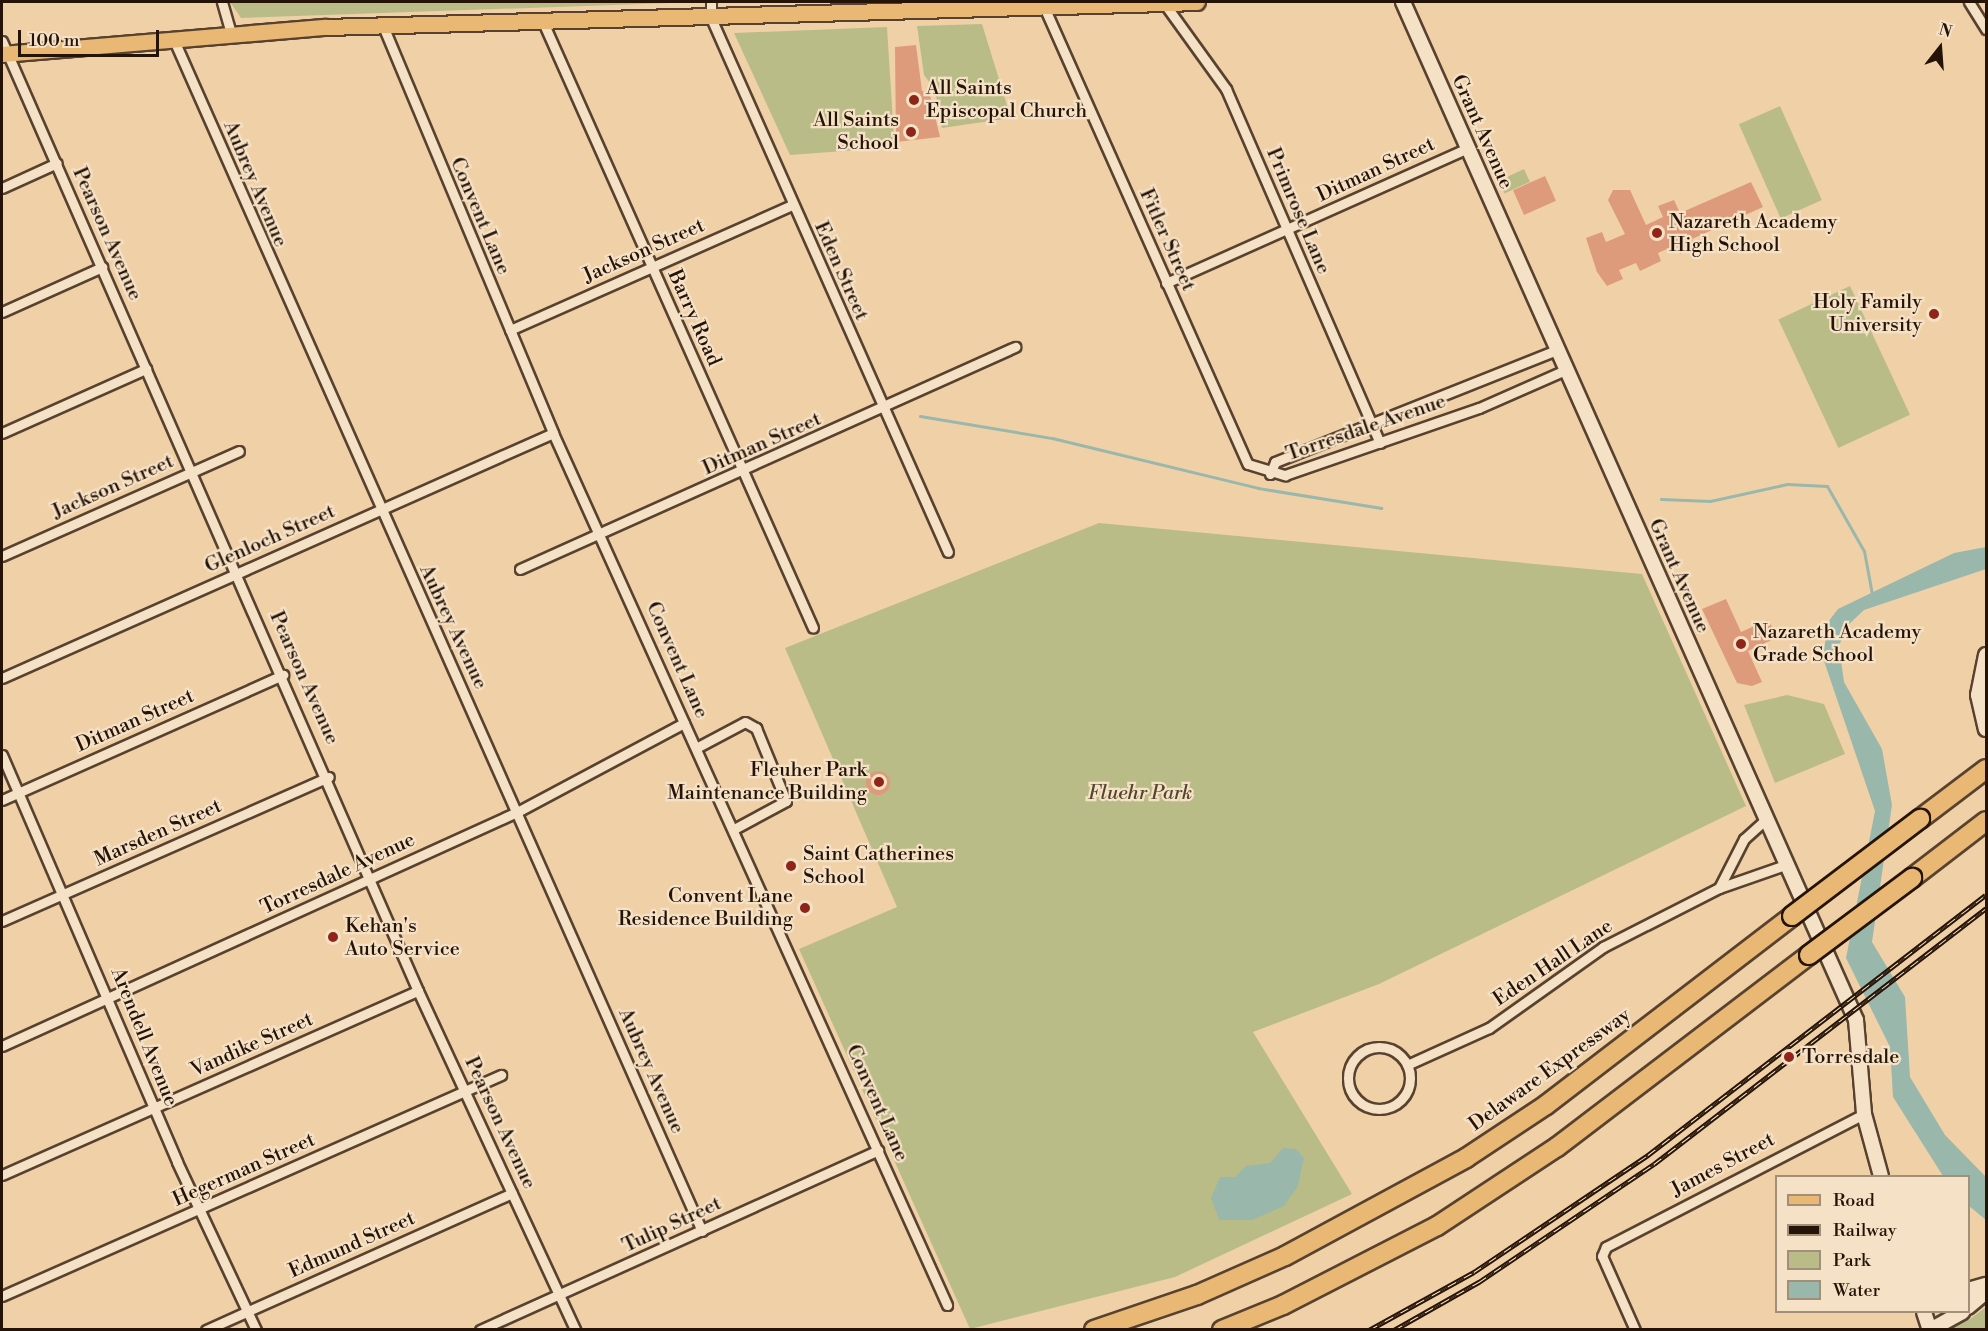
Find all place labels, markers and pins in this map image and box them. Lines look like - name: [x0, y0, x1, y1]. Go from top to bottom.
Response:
- place label: All Saints Episcopal Church: [926, 77, 1087, 124]
- marker: All Saints Episcopal Church: [907, 93, 921, 107]
- place label: All Saints School: [813, 108, 899, 155]
- marker: All Saints School: [904, 125, 918, 139]
- place label: Nazareth Academy High School: [1669, 210, 1837, 257]
- marker: Nazareth Academy High School: [1650, 226, 1664, 240]
- place label: Holy Family University: [1813, 290, 1922, 337]
- marker: Holy Family University: [1927, 307, 1941, 321]
- place label: Nazareth Academy Grade School: [1753, 620, 1921, 667]
- marker: Nazareth Academy Grade School: [1734, 637, 1748, 651]
- place label: Fleuher Park Maintenance Building: [667, 759, 867, 806]
- marker: Fleuher Park Maintenance Building: [872, 775, 886, 789]
- place label: Saint Catherines School: [803, 843, 954, 890]
- marker: Saint Catherines School: [784, 859, 798, 873]
- place label: Convent Lane Residence Building: [618, 885, 793, 932]
- marker: Convent Lane Residence Building: [798, 901, 812, 915]
- place label: Kehan's Auto Service: [345, 914, 460, 961]
- marker: Kehan's Auto Service: [326, 930, 340, 944]
- place label: Torresdale: [1802, 1045, 1899, 1069]
- marker: Torresdale: [1780, 1048, 1798, 1066]

